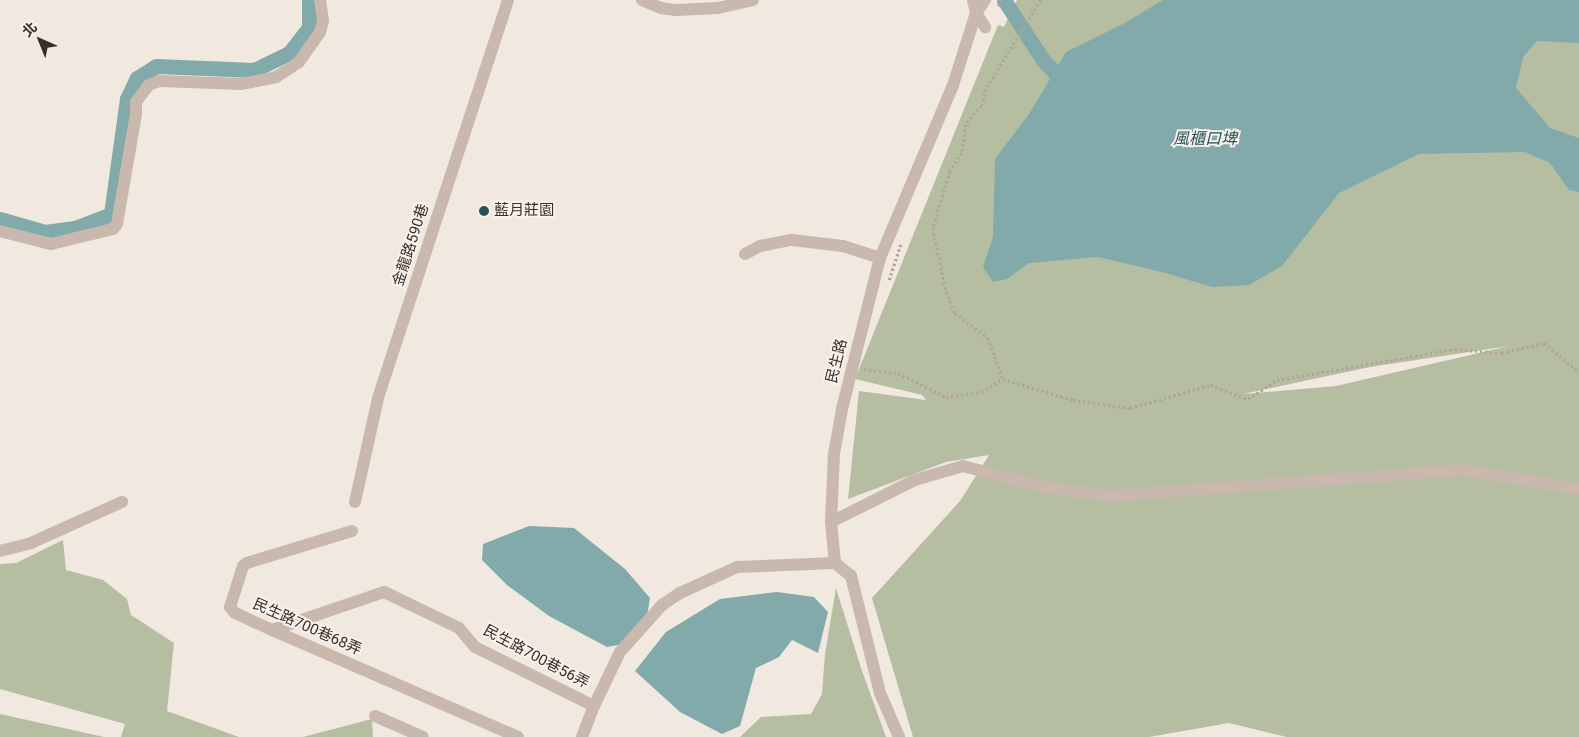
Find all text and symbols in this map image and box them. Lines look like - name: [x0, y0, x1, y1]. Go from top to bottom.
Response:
- north arrow: [15, 15, 65, 65]
- text: 北: [19, 19, 40, 40]
- water label: 風櫃口埤: [1173, 129, 1237, 149]
- street label: 金龍路590巷: [389, 202, 433, 288]
- place label: 藍月莊園: [494, 202, 554, 220]
- marker: 藍月莊園: [478, 205, 490, 217]
- street label: 民生路: [823, 337, 851, 385]
- street label: 民生路700巷68弄: [250, 595, 364, 659]
- street label: 民生路700巷56弄: [480, 622, 592, 692]

